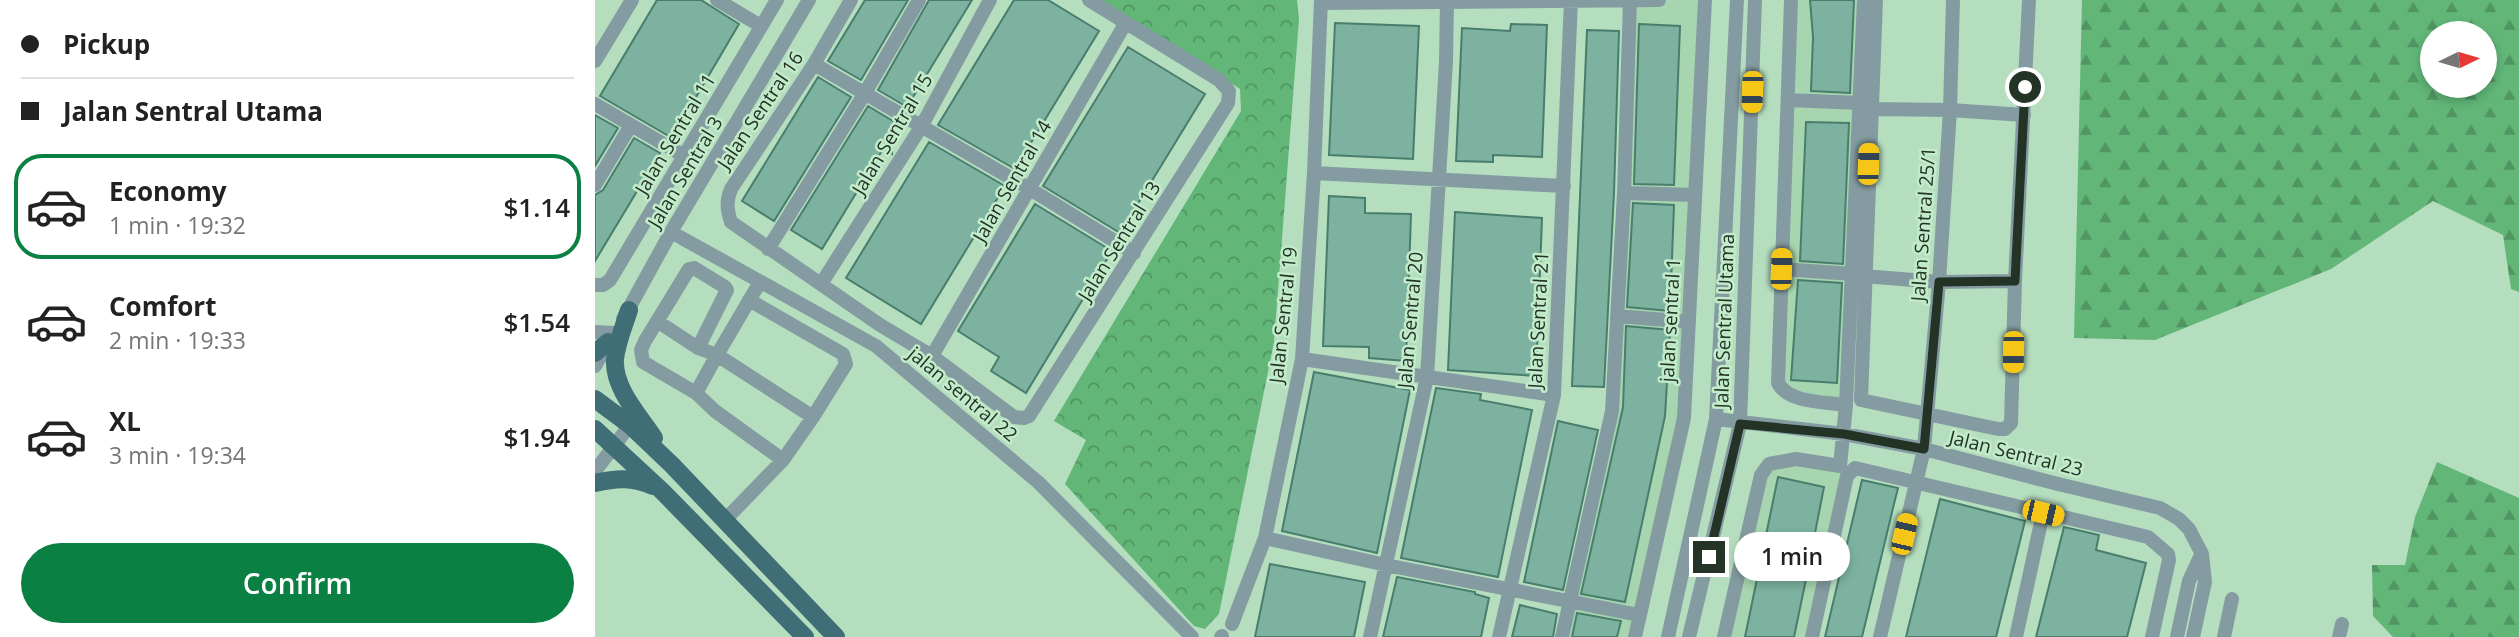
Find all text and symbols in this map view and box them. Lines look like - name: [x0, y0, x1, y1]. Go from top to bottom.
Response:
- north arrow: [2420, 21, 2497, 98]
- map controls: [2420, 21, 2497, 98]
- text: Pickup: [63, 26, 150, 62]
- street label: Jalan Sentral 16: [710, 46, 809, 176]
- street label: Jalan Sentral 11: [628, 69, 721, 201]
- street label: Jalan Sentral 15: [845, 69, 938, 201]
- car: [1741, 71, 1764, 113]
- route start: [2009, 71, 2041, 103]
- text: Jalan Sentral Utama: [63, 93, 323, 129]
- street label: Jalan Sentral 3: [640, 111, 729, 234]
- street label: Jalan Sentral 14: [966, 115, 1058, 249]
- car: [1857, 143, 1880, 185]
- street label: Jalan Sentral 25/1: [1904, 146, 1941, 304]
- text: Economy: [109, 173, 227, 209]
- icon: car: [25, 175, 88, 238]
- street label: Jalan Sentral 13: [1071, 176, 1166, 308]
- text: $1.14: [503, 189, 570, 225]
- text: 1 min · 19:32: [109, 209, 246, 241]
- street label: Jalan Sentral Utama: [1708, 233, 1740, 411]
- street label: Jalan Sentral 19: [1263, 246, 1303, 386]
- car: [1770, 248, 1793, 290]
- street label: Jalan Sentral 20: [1391, 251, 1429, 391]
- street label: Jalan Sentral 21: [1521, 251, 1555, 391]
- street label: jalan sentral 1: [1654, 257, 1686, 385]
- text: Comfort: [109, 288, 216, 324]
- icon: car: [25, 290, 88, 353]
- text: $1.54: [503, 304, 570, 340]
- text: 2 min · 19:33: [109, 324, 246, 356]
- car: [2003, 331, 2024, 373]
- street label: jalan sentral 22: [901, 339, 1023, 447]
- text: XL: [109, 403, 141, 439]
- icon: car: [25, 405, 88, 468]
- text: $1.94: [503, 419, 570, 455]
- street label: Jalan Sentral 23: [1944, 423, 2086, 482]
- text: 3 min · 19:34: [109, 439, 246, 471]
- car: [2021, 498, 2066, 528]
- car: [1890, 511, 1919, 557]
- callout: 1 min: [1733, 532, 1849, 582]
- text: 1 min: [1761, 540, 1823, 572]
- route end: [1693, 541, 1725, 573]
- button: Confirm: [21, 543, 574, 623]

